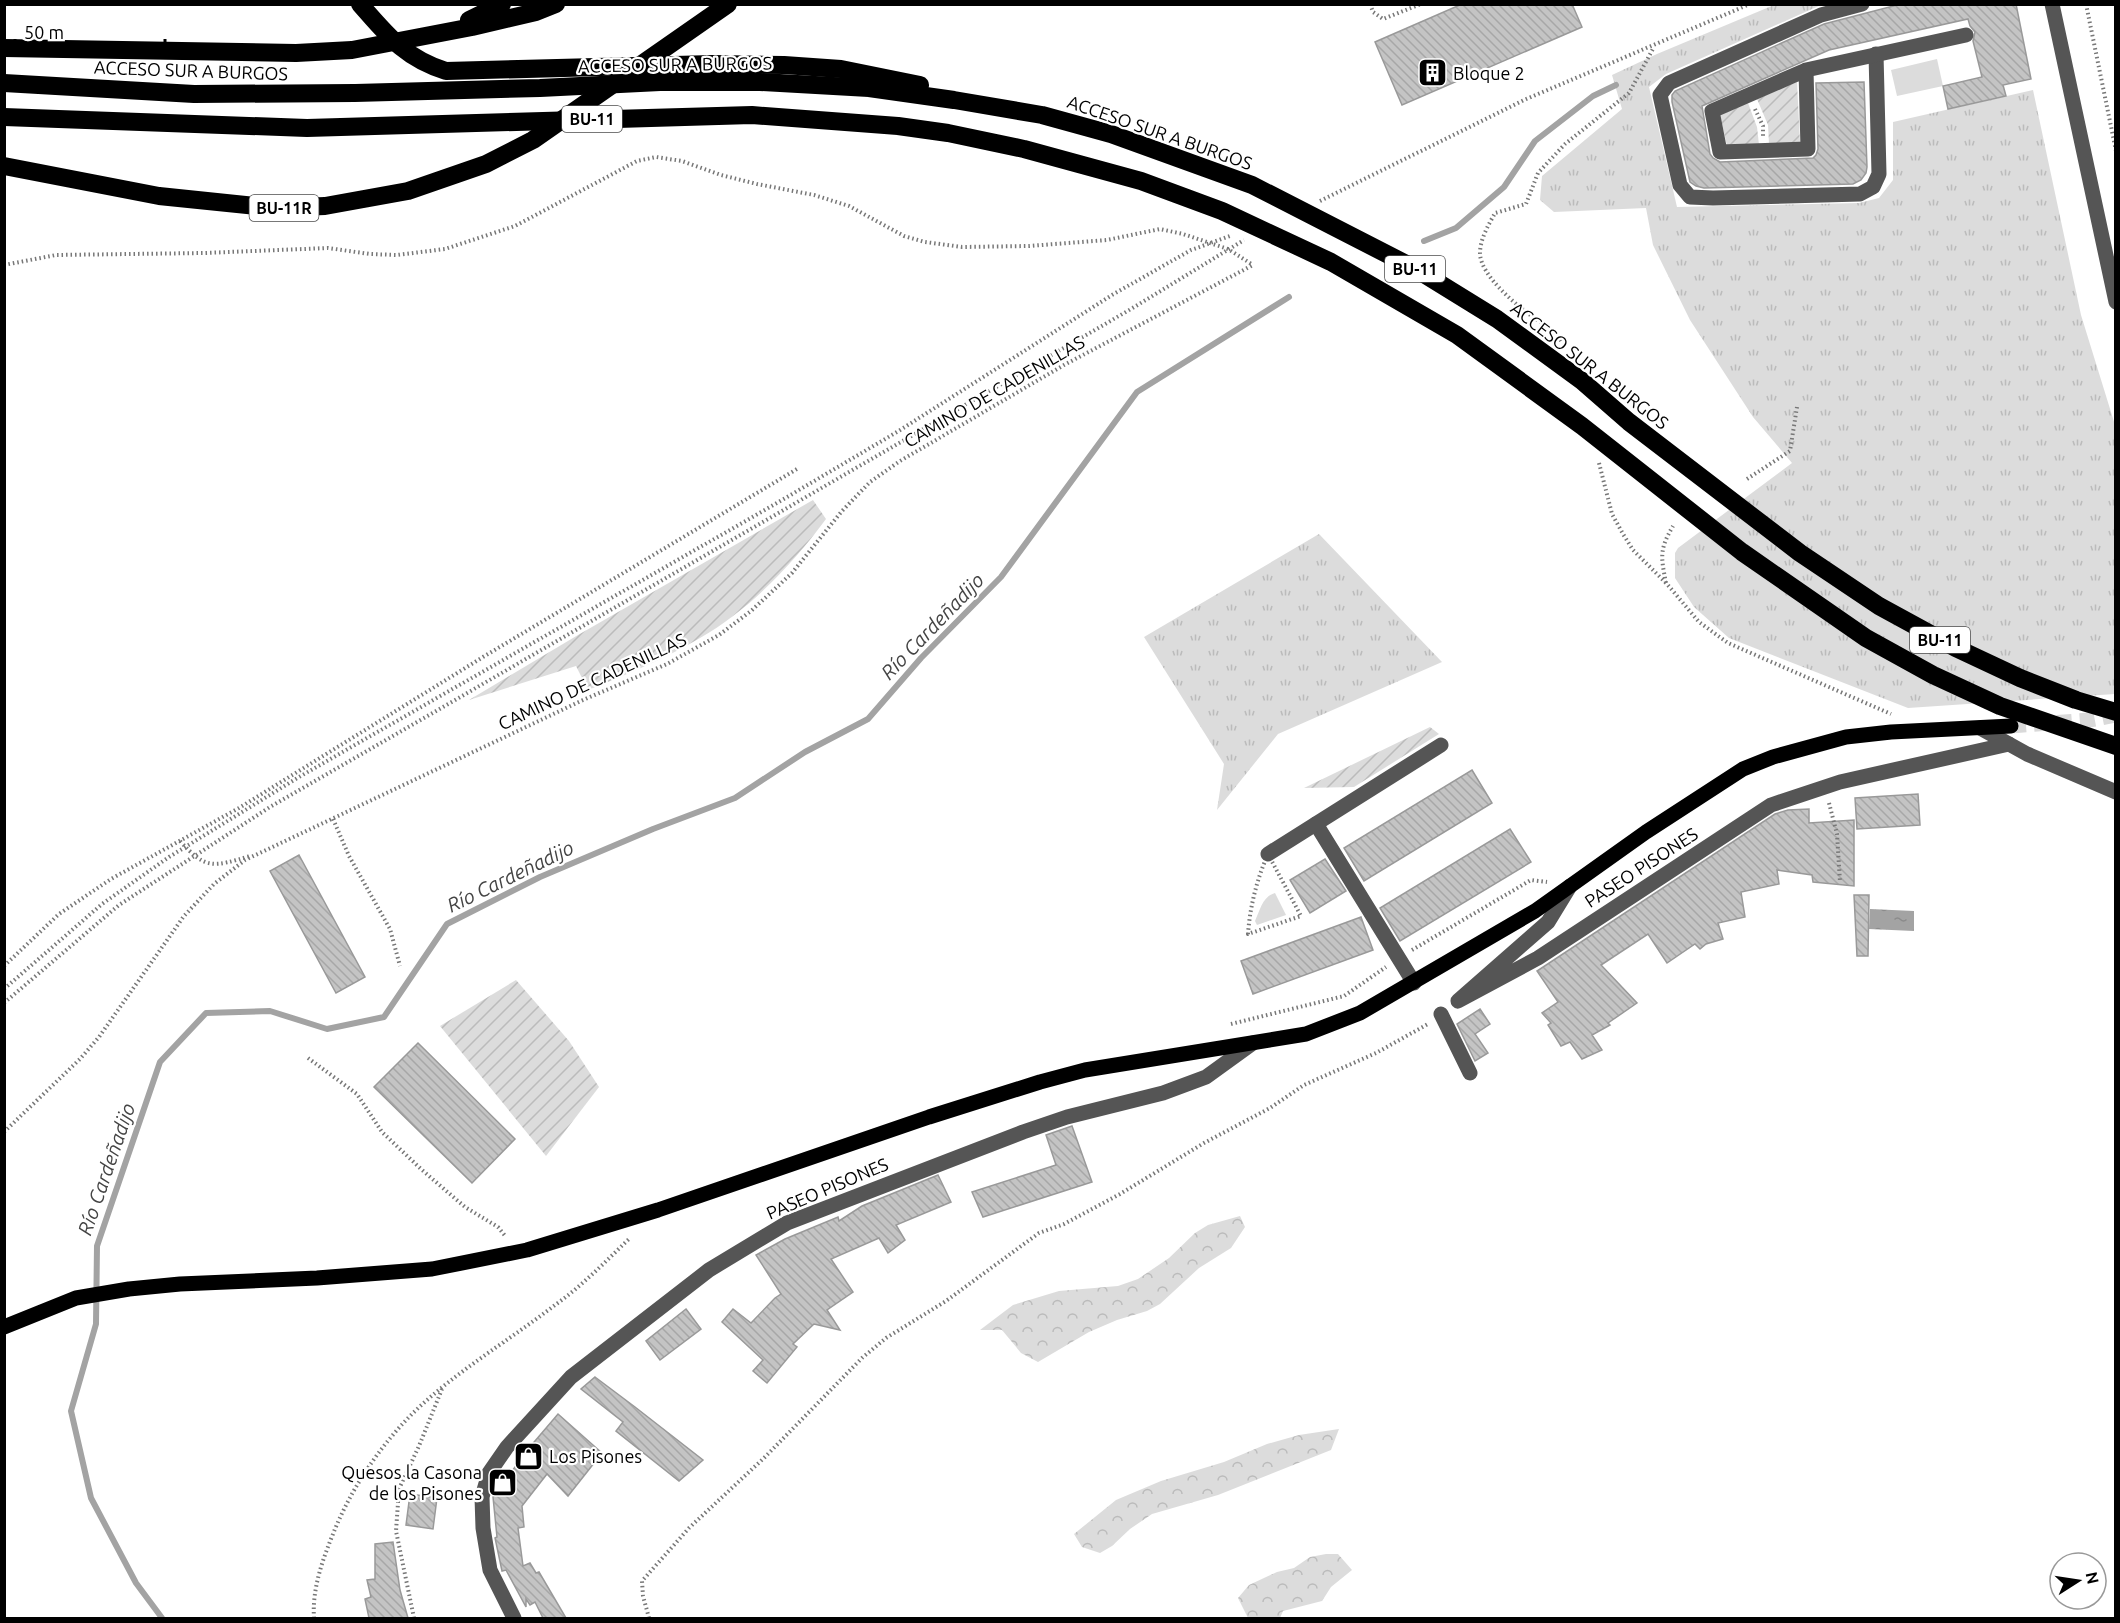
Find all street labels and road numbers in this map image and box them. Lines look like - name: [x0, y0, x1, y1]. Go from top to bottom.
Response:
- street label: ACCESO SUR A BURGOS: [578, 52, 772, 76]
- street label: ACCESO SUR A BURGOS: [94, 57, 288, 83]
- street label: ACCESO SUR A BURGOS: [1065, 91, 1255, 173]
- road number: BU-11: [562, 106, 622, 132]
- road number: BU-11R: [250, 195, 318, 221]
- road number: BU-11: [1385, 256, 1445, 282]
- street label: ACCESO SUR A BURGOS: [1507, 297, 1673, 433]
- street label: CAMINO DE CADENILLAS: [900, 331, 1088, 451]
- road number: BU-11: [1910, 627, 1970, 653]
- street label: CAMINO DE CADENILLAS: [495, 629, 689, 733]
- street label: PASEO PISONES: [1581, 823, 1701, 911]
- street label: PASEO PISONES: [763, 1153, 891, 1223]

